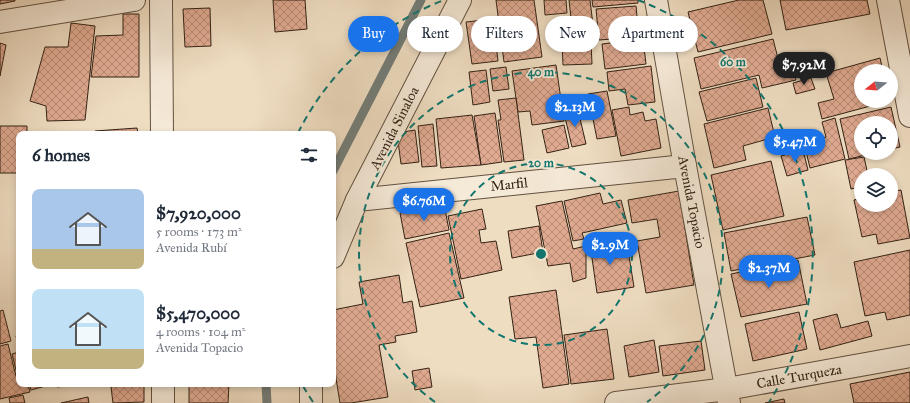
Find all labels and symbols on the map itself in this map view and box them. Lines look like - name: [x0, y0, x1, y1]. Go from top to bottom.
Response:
- pin: $7.92M: [771, 52, 837, 86]
- text: 60 m: [720, 55, 747, 69]
- north arrow: [854, 64, 898, 108]
- text: 40 m: [528, 65, 555, 80]
- street label: Avenida Sinaloa: [366, 84, 423, 173]
- pin: $2.13M: [542, 94, 608, 128]
- pin: $5.47M: [762, 129, 828, 163]
- street label: Avenida Topacio: [674, 153, 709, 250]
- text: 20 m: [528, 156, 555, 170]
- street label: Marfil: [490, 174, 529, 195]
- pin: $6.76M: [391, 188, 457, 222]
- pin: $2.9M: [582, 232, 638, 266]
- centre of rings: [534, 247, 548, 261]
- pin: $2.37M: [736, 255, 802, 289]
- street label: Calle Turqueza: [755, 361, 843, 393]

